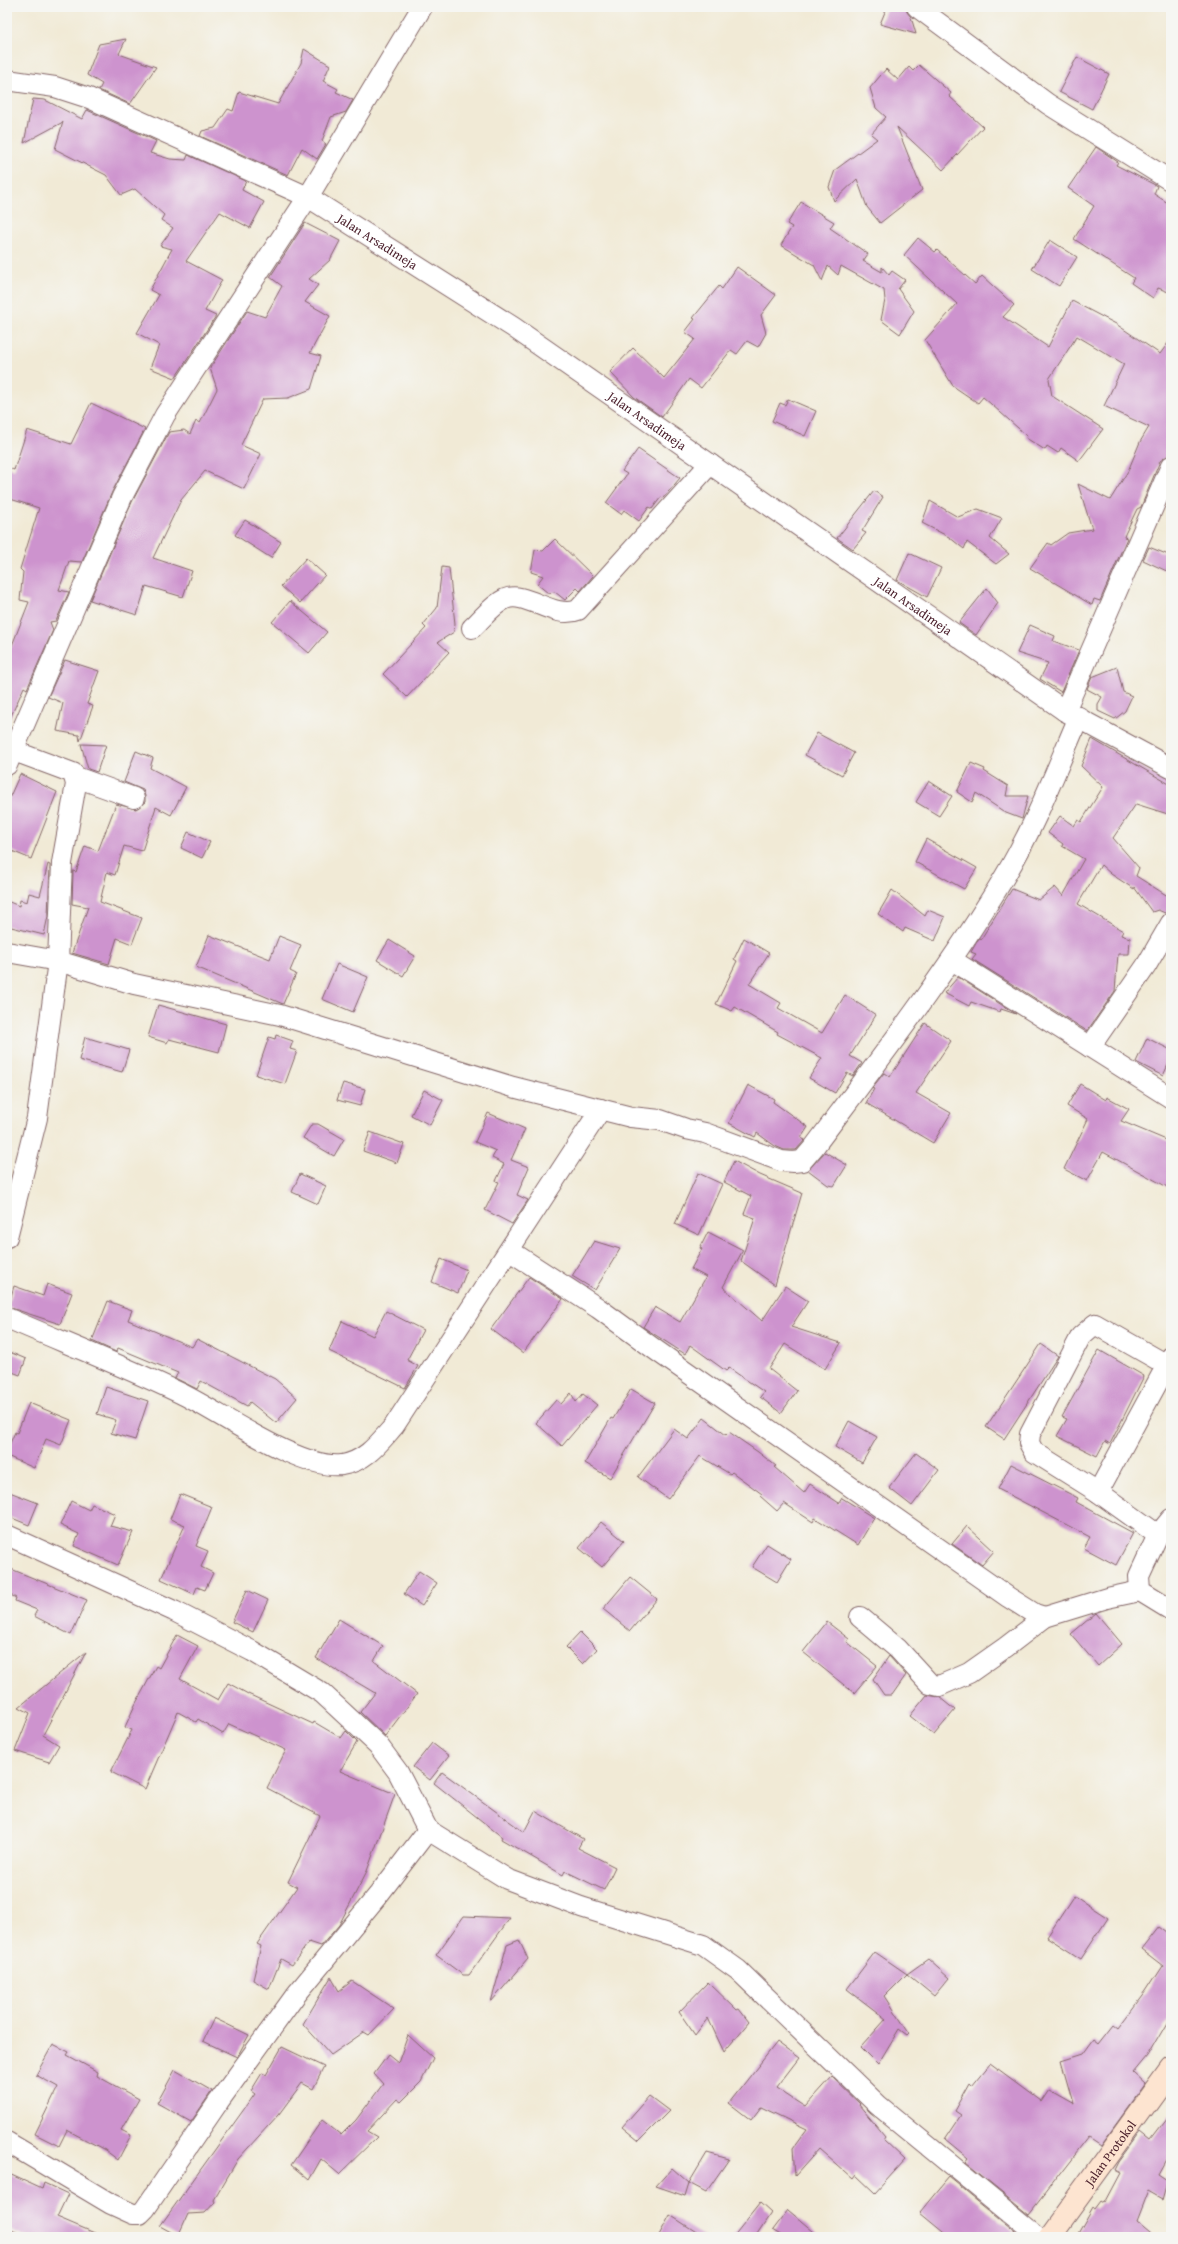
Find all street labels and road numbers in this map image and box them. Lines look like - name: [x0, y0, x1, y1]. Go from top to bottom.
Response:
- street label: Jalan Arsadimeja: [332, 208, 422, 275]
- street label: Jalan Arsadimeja: [602, 386, 691, 455]
- street label: Jalan Arsadimeja: [868, 571, 957, 640]
- street label: Jalan Protokol: [1079, 2116, 1141, 2191]

